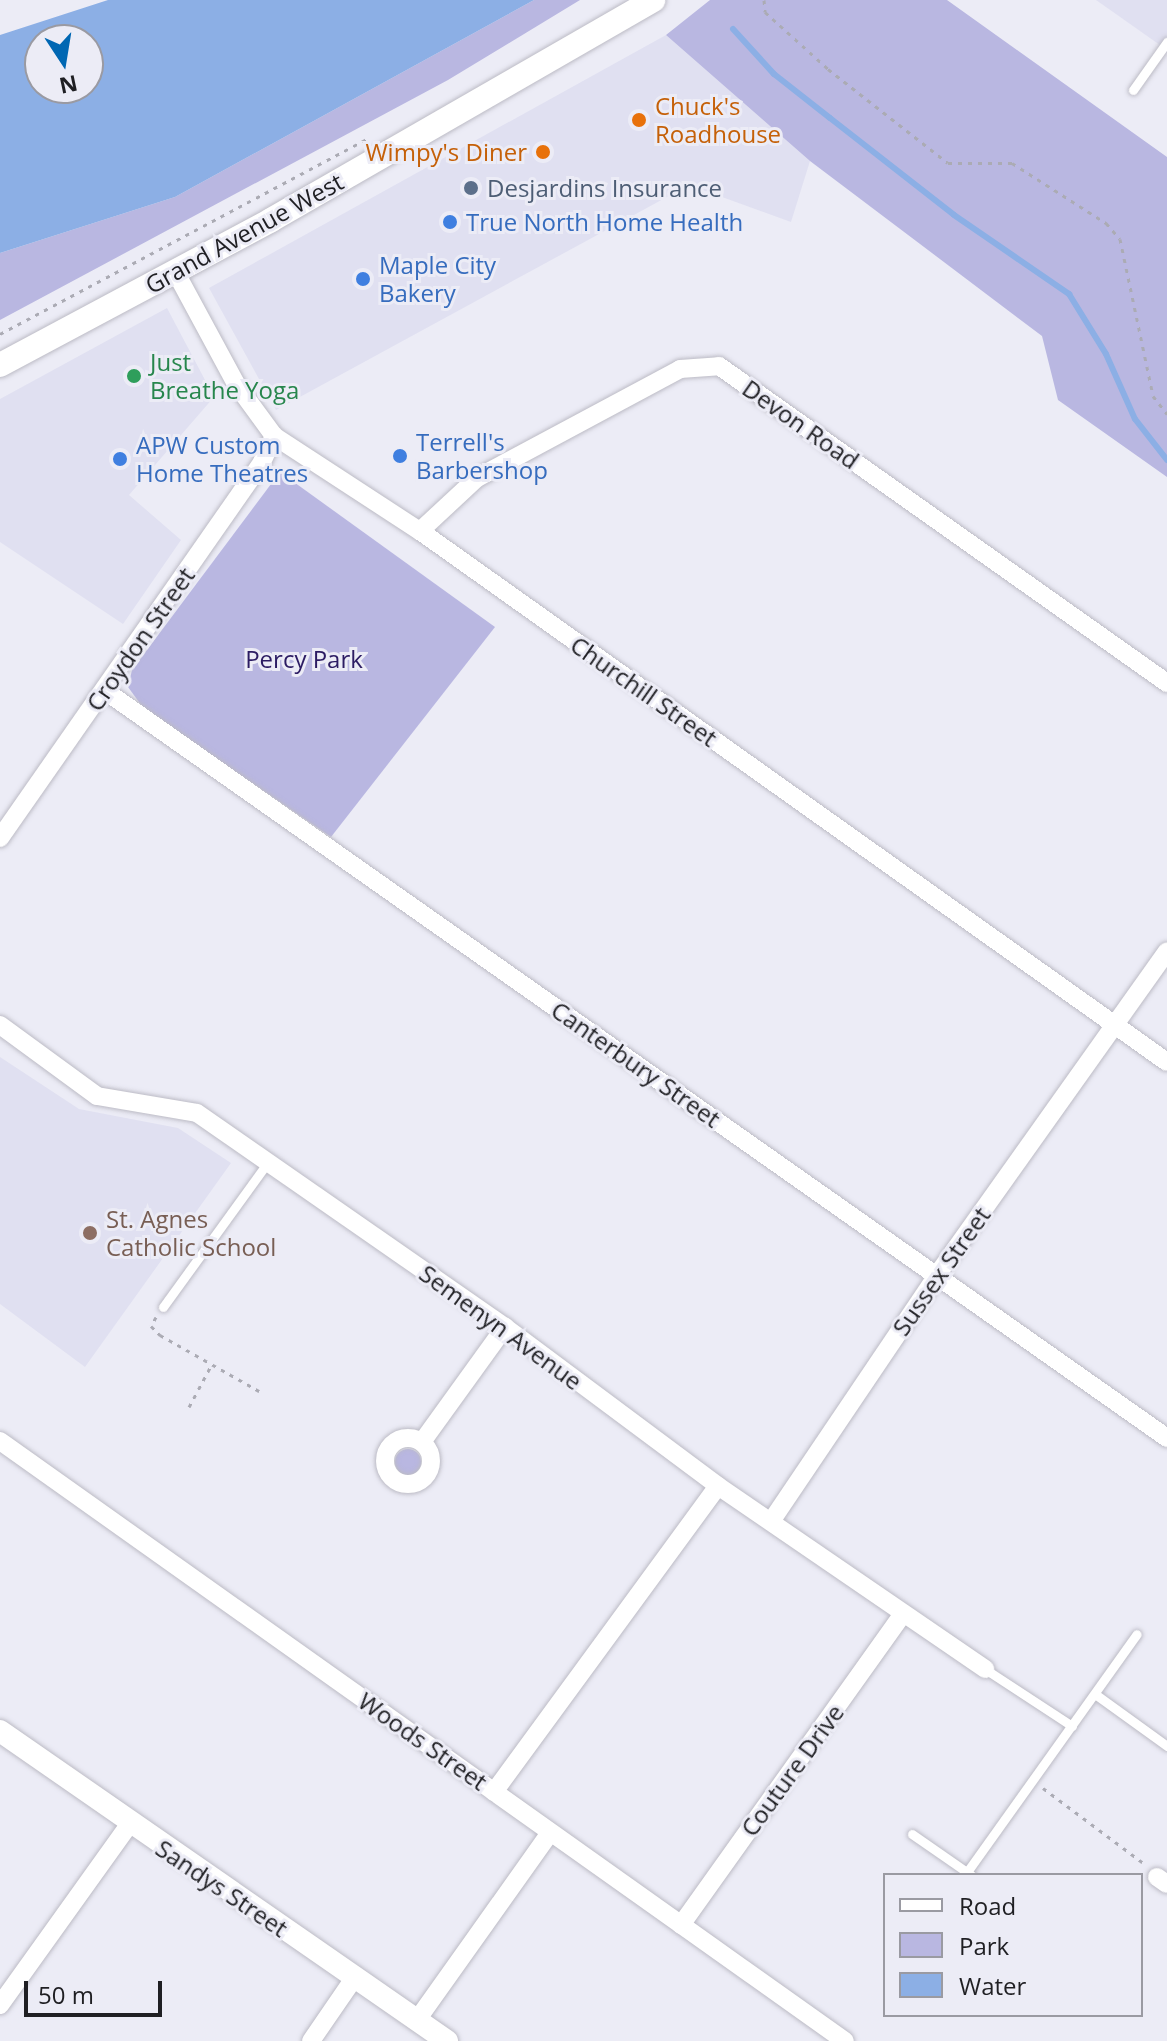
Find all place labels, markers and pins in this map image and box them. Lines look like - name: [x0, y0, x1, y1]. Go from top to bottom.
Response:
- place label: Chuck's Roadhouse: [655, 92, 781, 148]
- marker: Chuck's Roadhouse: [630, 111, 648, 129]
- place label: Wimpy's Diner: [365, 138, 527, 166]
- marker: Wimpy's Diner: [534, 143, 552, 161]
- place label: Desjardins Insurance: [487, 174, 722, 202]
- marker: Desjardins Insurance: [462, 179, 480, 197]
- place label: True North Home Health: [466, 208, 743, 236]
- marker: True North Home Health: [441, 213, 459, 231]
- place label: Maple City Bakery: [379, 251, 496, 307]
- marker: Maple City Bakery: [354, 270, 372, 288]
- place label: Just Breathe Yoga: [150, 348, 299, 404]
- marker: Just Breathe Yoga: [125, 367, 143, 385]
- place label: Terrell's Barbershop: [416, 428, 548, 484]
- place label: APW Custom Home Theatres: [136, 431, 308, 487]
- marker: Terrell's Barbershop: [391, 447, 409, 465]
- marker: APW Custom Home Theatres: [111, 450, 129, 468]
- place label: St. Agnes Catholic School: [106, 1205, 276, 1261]
- marker: St. Agnes Catholic School: [81, 1224, 99, 1242]

